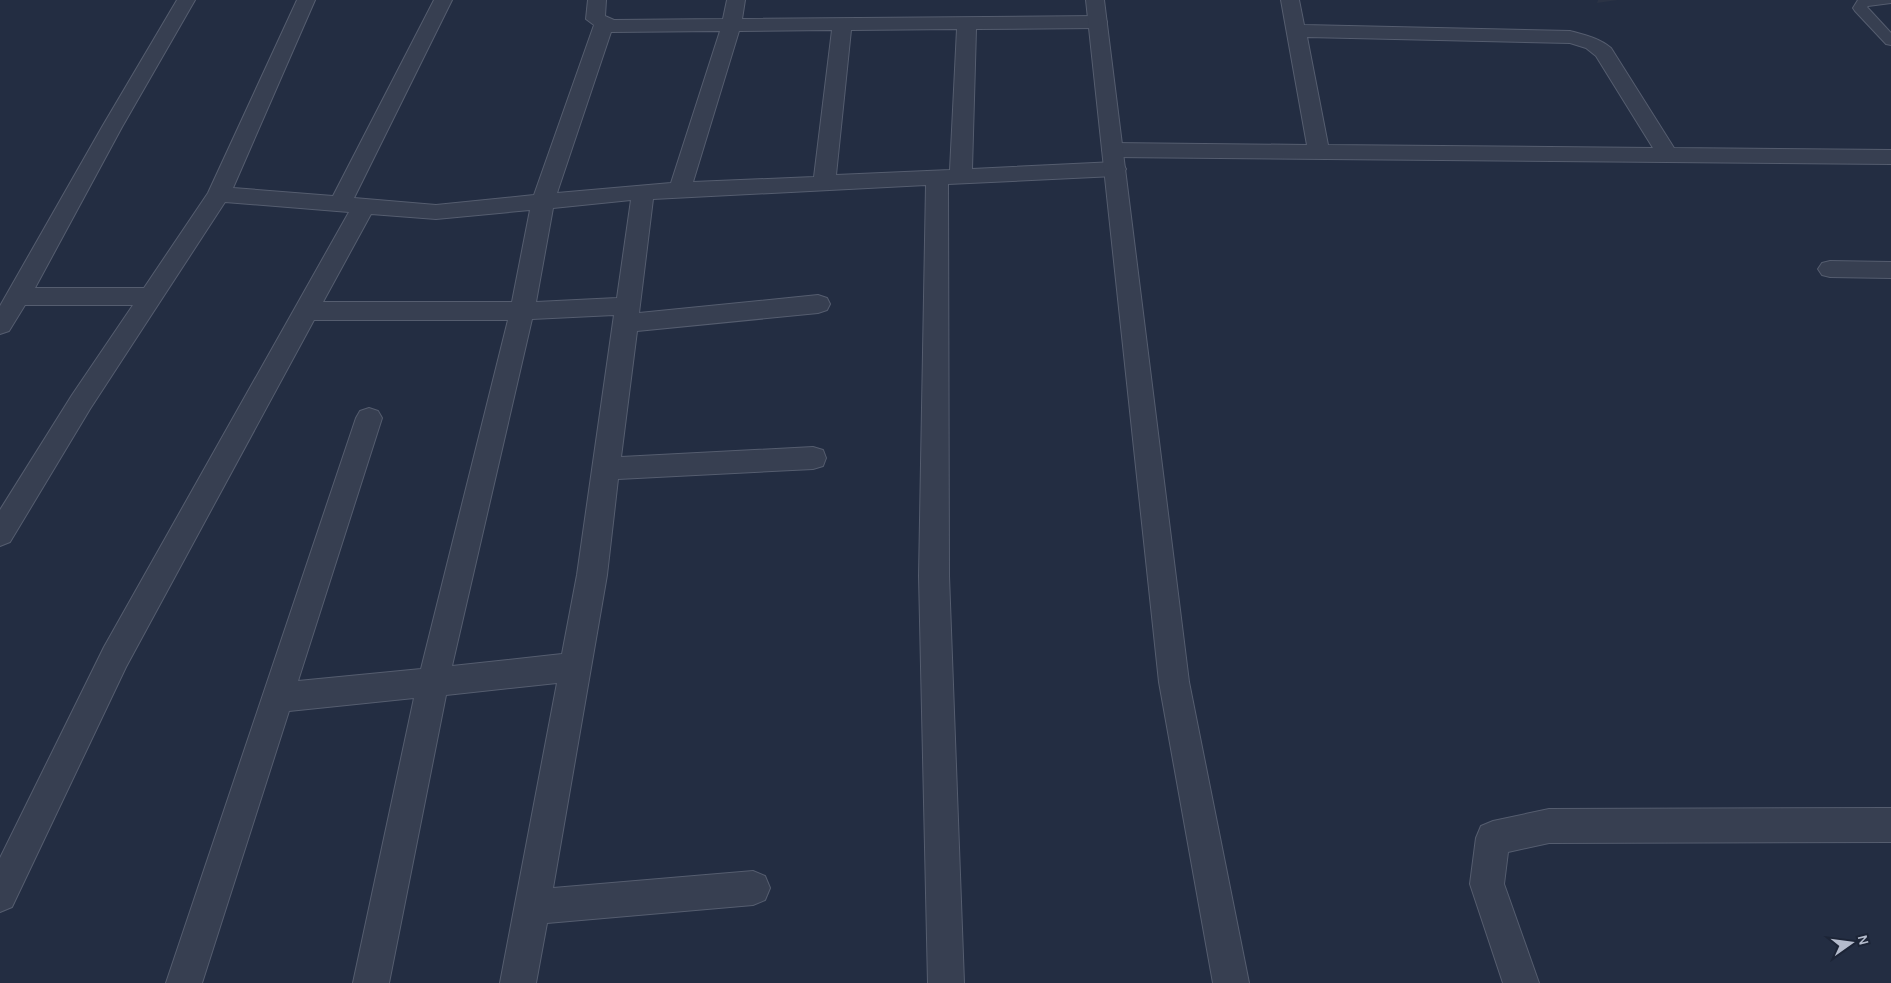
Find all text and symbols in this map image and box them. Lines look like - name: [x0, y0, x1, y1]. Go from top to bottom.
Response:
- north arrow: [1826, 918, 1876, 968]
- text: N: [1854, 933, 1873, 947]

